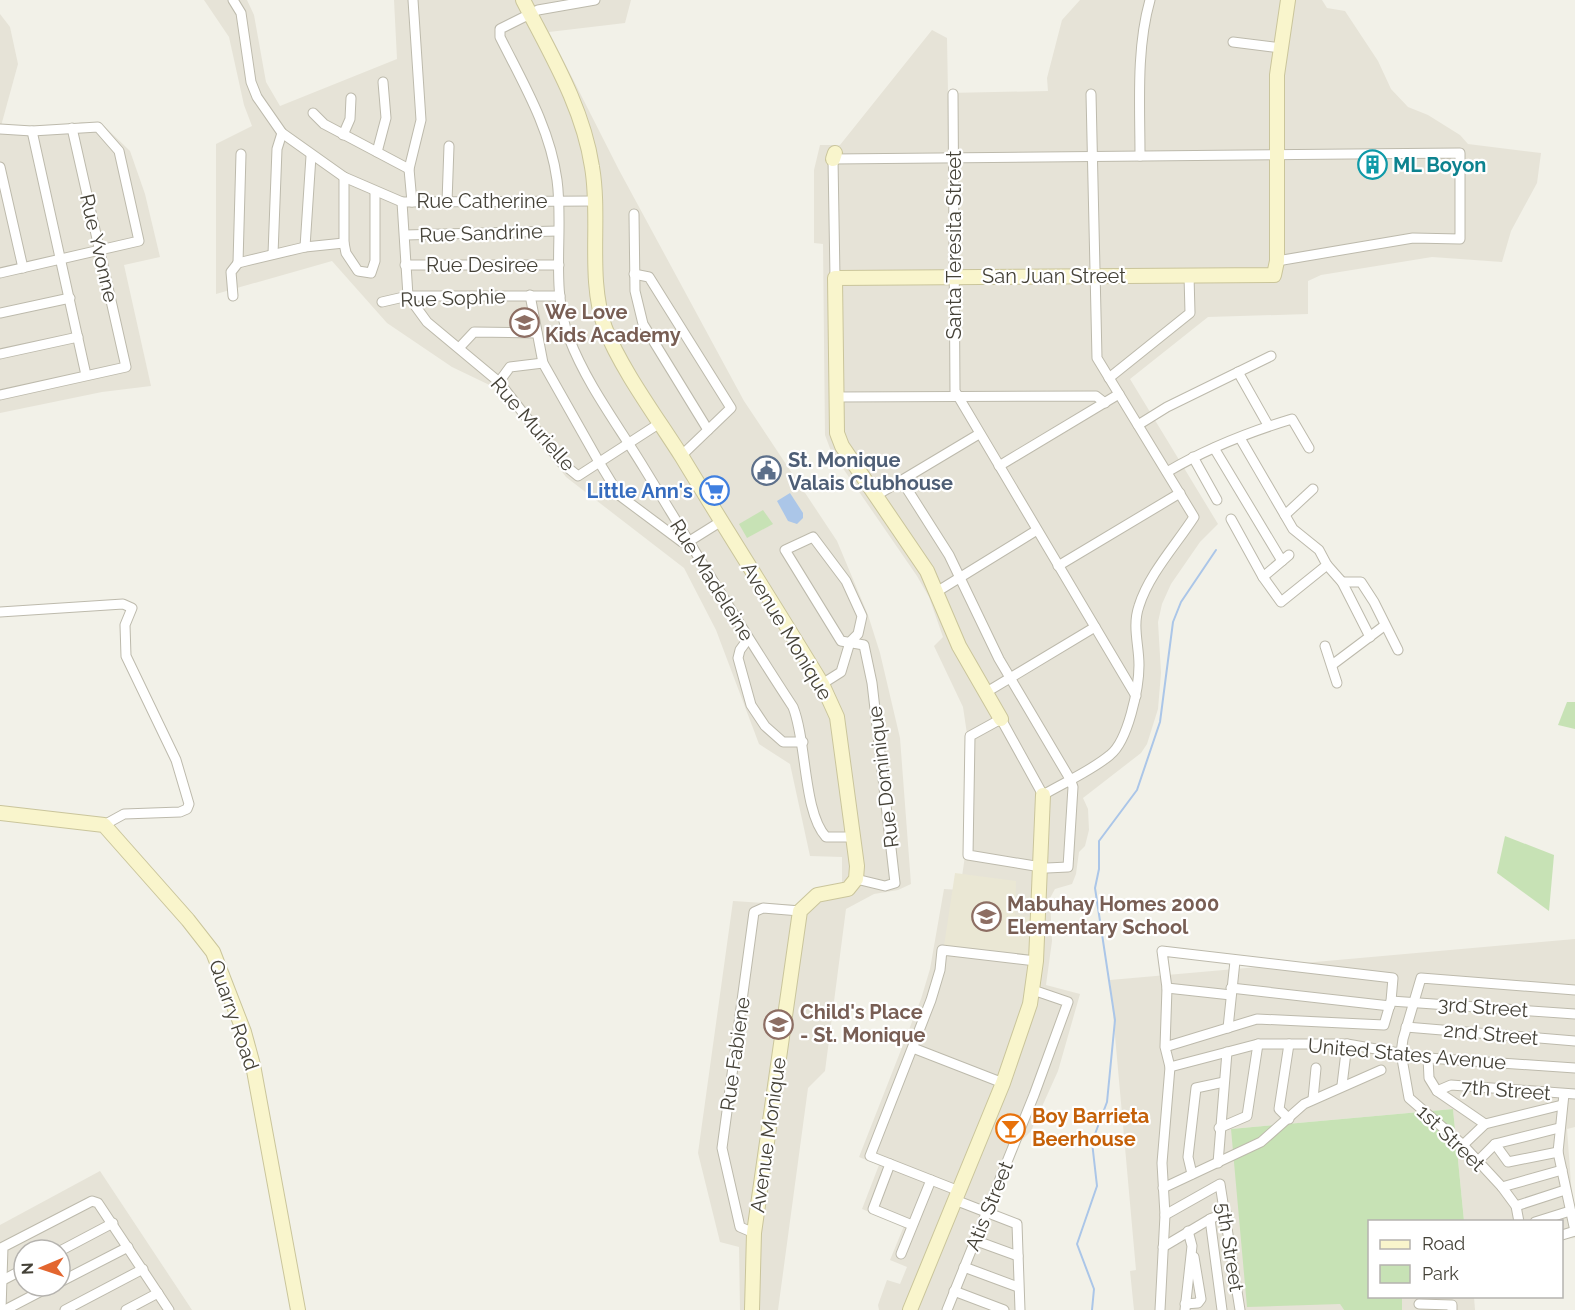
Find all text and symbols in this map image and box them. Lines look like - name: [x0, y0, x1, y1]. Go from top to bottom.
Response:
- building icon: ML Boyon: [1356, 149, 1388, 181]
- street label: Santa Teresita Street: [942, 150, 966, 340]
- place label: ML Boyon: [1393, 153, 1486, 177]
- street label: Rue Catherine: [416, 189, 548, 213]
- street label: Rue Yvonne: [75, 191, 123, 305]
- street label: Rue Sandrine: [419, 219, 543, 247]
- street label: Rue Desiree: [426, 253, 538, 277]
- street label: San Juan Street: [982, 264, 1126, 288]
- street label: Rue Sophie: [400, 284, 507, 312]
- place label: We Love Kids Academy: [545, 300, 681, 347]
- school or university icon: We Love Kids Academy: [508, 307, 540, 339]
- street label: Rue Murielle: [486, 372, 581, 476]
- place label: St. Monique Valais Clubhouse: [788, 448, 953, 495]
- public building icon: St. Monique Valais Clubhouse: [751, 455, 783, 487]
- supermarket icon: Little Ann's: [698, 475, 730, 507]
- place label: Little Ann's: [587, 479, 693, 503]
- street label: Rue Madeleine: [665, 515, 759, 646]
- street label: Avenue Monique: [736, 558, 838, 704]
- street label: Rue Dominique: [862, 705, 904, 849]
- place label: Mabuhay Homes 2000 Elementary School: [1007, 892, 1219, 939]
- school or university icon: Mabuhay Homes 2000 Elementary School: [970, 900, 1002, 932]
- street label: Quarry Road: [204, 957, 264, 1073]
- street label: 3rd Street: [1437, 992, 1529, 1022]
- street label: Rue Fabiene: [715, 995, 755, 1113]
- place label: Child's Place - St. Monique: [800, 1000, 926, 1047]
- school or university icon: Child's Place - St. Monique: [763, 1008, 795, 1040]
- street label: 2nd Street: [1443, 1018, 1540, 1050]
- street label: United States Avenue: [1307, 1033, 1507, 1075]
- street label: Avenue Monique: [745, 1056, 791, 1214]
- street label: 7th Street: [1460, 1075, 1552, 1105]
- street label: 1st Street: [1412, 1100, 1490, 1177]
- place label: Boy Barrieta Beerhouse: [1032, 1104, 1149, 1151]
- bar icon: Boy Barrieta Beerhouse: [995, 1112, 1027, 1144]
- street label: Atis Street: [960, 1157, 1018, 1254]
- street label: 5th Street: [1211, 1201, 1249, 1294]
- legend: [1368, 1220, 1563, 1298]
- text: Road: [1422, 1233, 1465, 1254]
- north arrow: [12, 1238, 72, 1298]
- text: N: [18, 1262, 37, 1275]
- text: Park: [1422, 1263, 1459, 1284]

